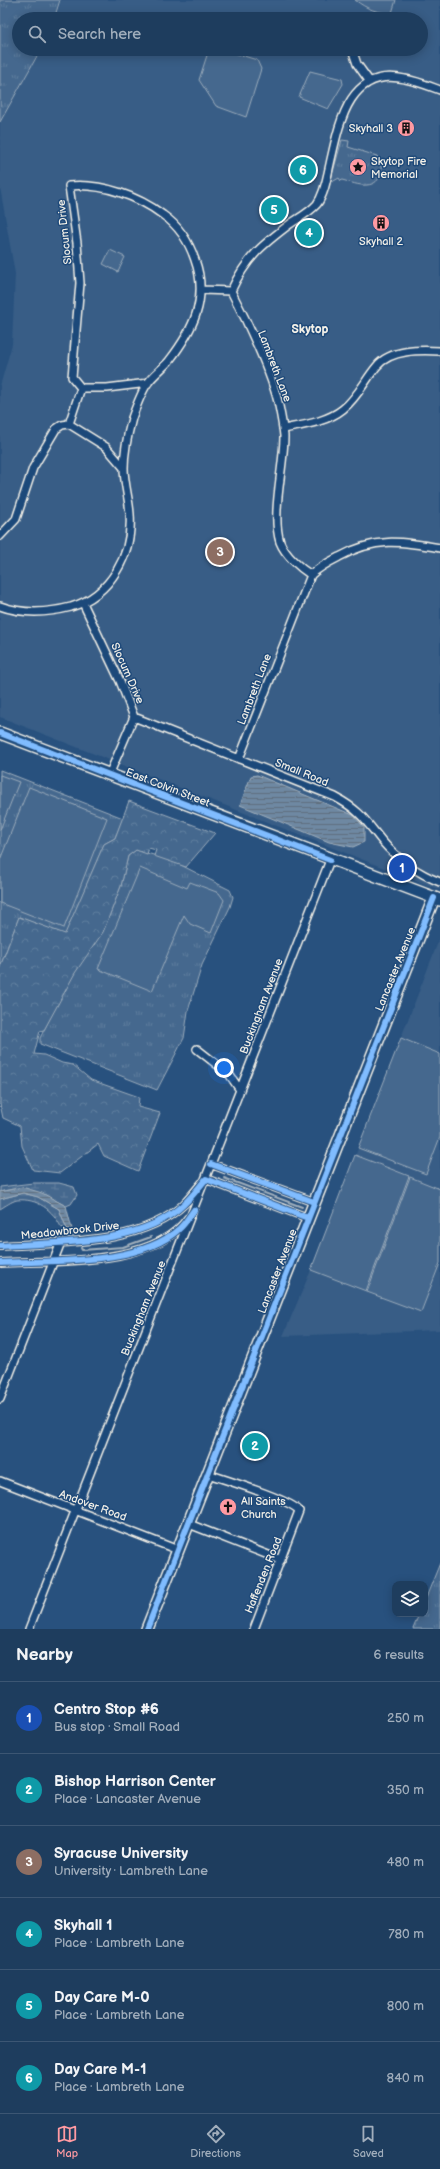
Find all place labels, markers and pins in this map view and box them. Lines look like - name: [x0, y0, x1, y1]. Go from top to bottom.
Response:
- building icon: Skyhall 3: [396, 118, 416, 138]
- place label: Skyhall 3: [349, 122, 393, 135]
- pin: 6: [290, 155, 316, 185]
- place label: Skytop Fire Memorial: [371, 155, 427, 181]
- place icon: Skytop Fire Memorial: [348, 157, 368, 177]
- pin: 5: [261, 195, 287, 225]
- building icon: Skyhall 2: [371, 213, 391, 233]
- pin: 4: [296, 218, 322, 248]
- place label: Skyhall 2: [359, 235, 403, 248]
- pin: 3: [207, 537, 233, 567]
- pin: 1: [389, 853, 415, 883]
- pin: 2: [242, 1431, 268, 1461]
- place label: All Saints Church: [241, 1495, 286, 1521]
- church icon: All Saints Church: [218, 1497, 238, 1517]

